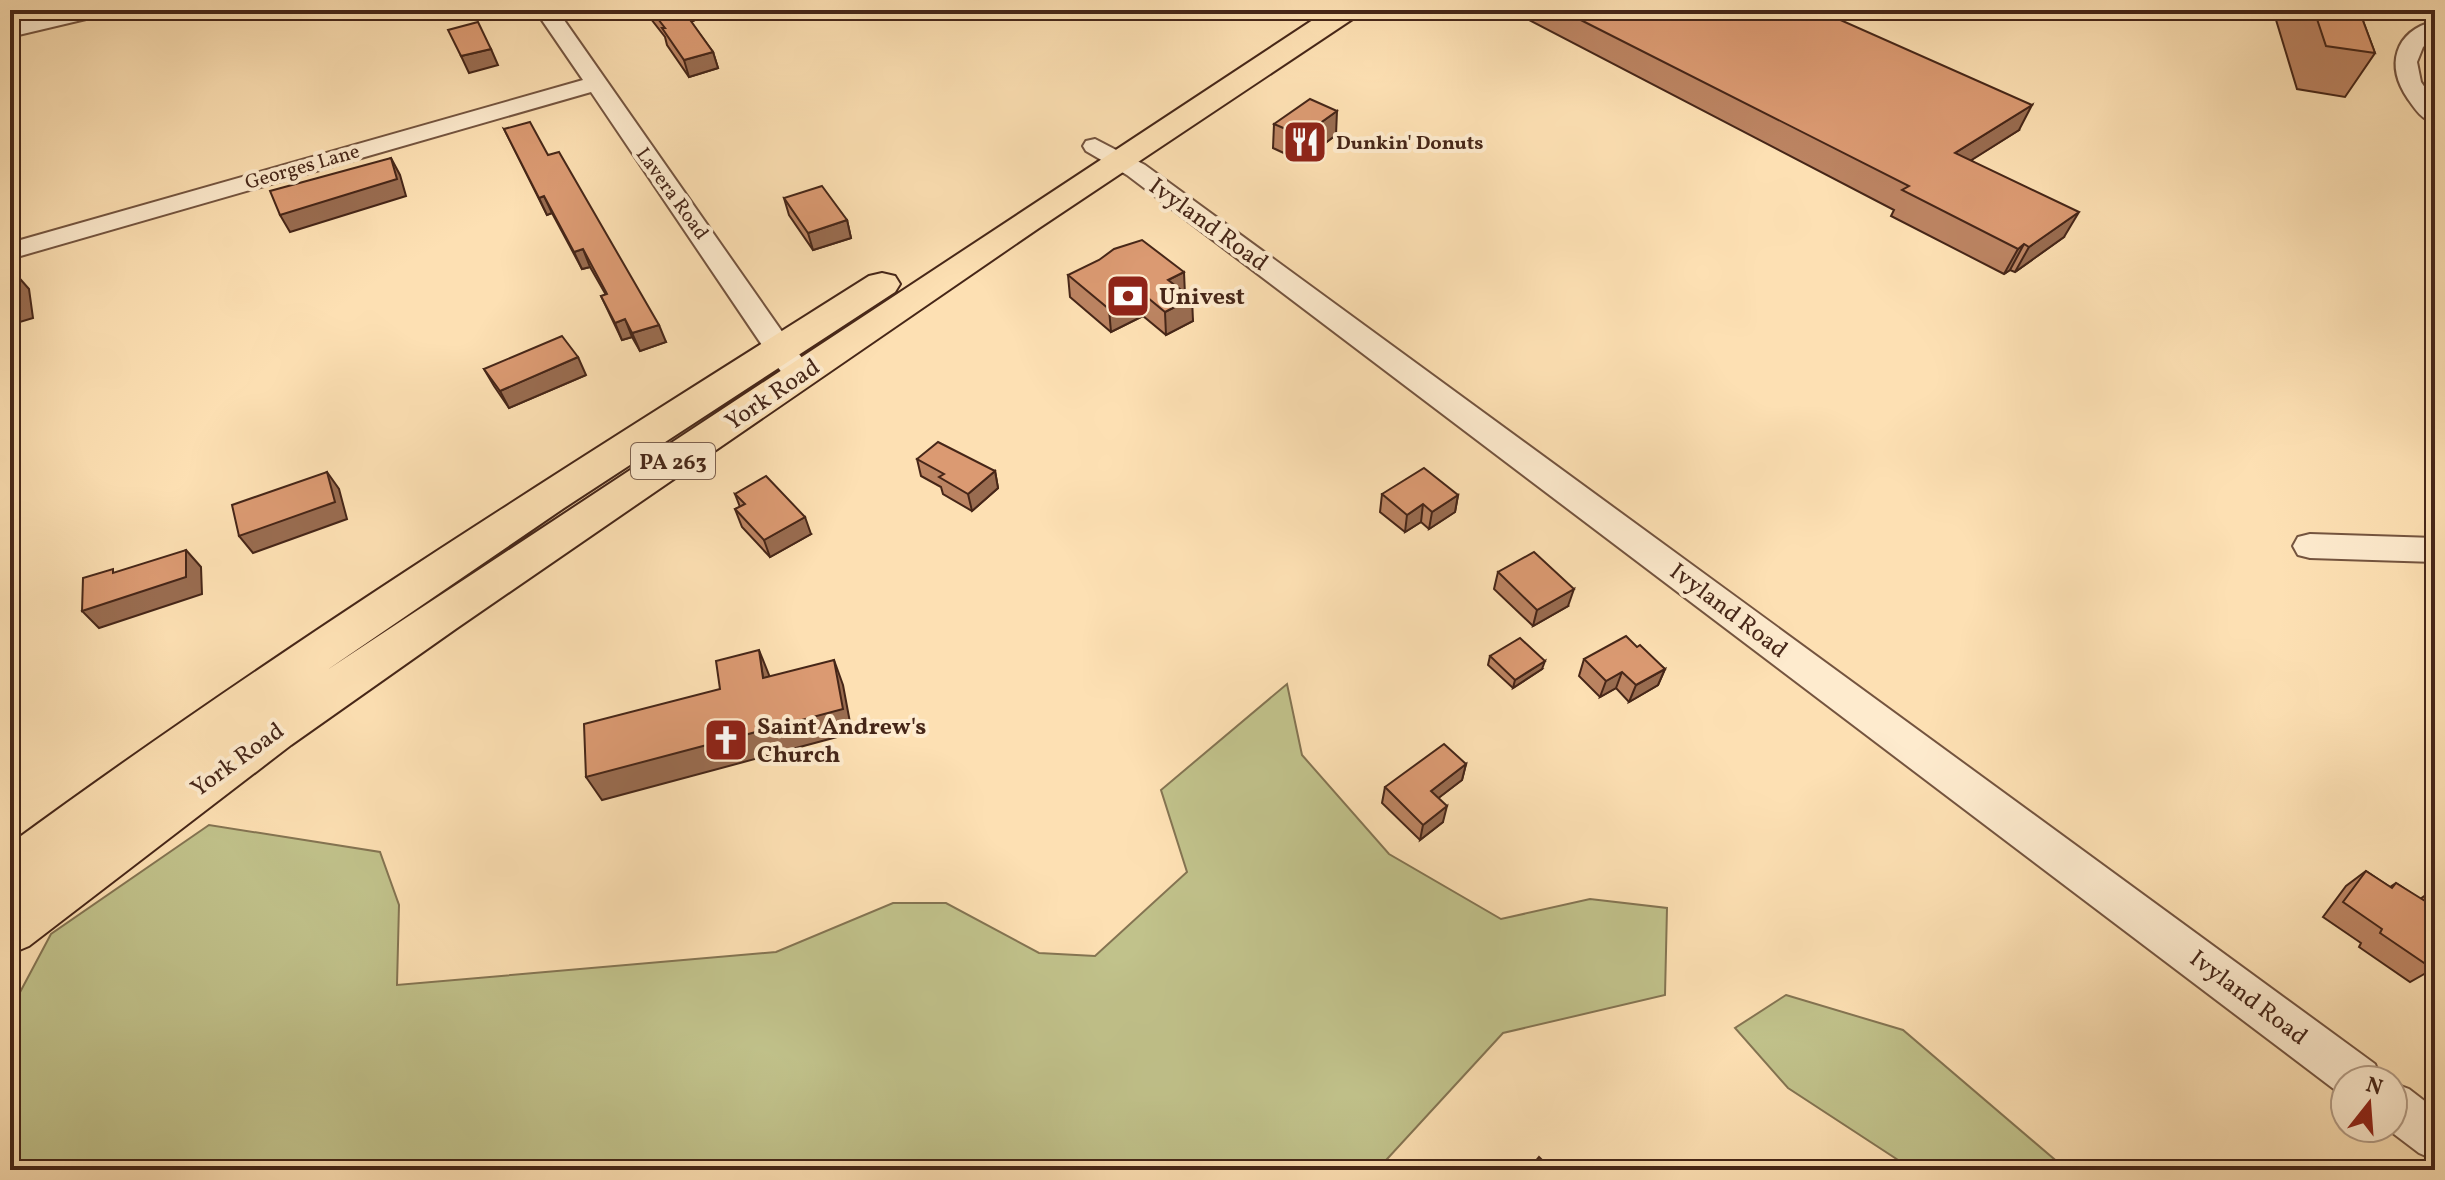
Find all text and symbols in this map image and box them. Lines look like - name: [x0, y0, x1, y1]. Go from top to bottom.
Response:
- restaurant icon: Dunkin' Donuts: [1281, 118, 1329, 166]
- place label: Dunkin' Donuts: [1336, 130, 1484, 158]
- street label: Georges Lane: [242, 138, 363, 198]
- street label: Lavera Road: [628, 142, 714, 246]
- street label: Ivyland Road: [1141, 171, 1275, 281]
- bank icon: Univest: [1104, 272, 1152, 320]
- place label: Univest: [1159, 281, 1245, 315]
- street label: York Road: [719, 351, 827, 440]
- road number: PA 263: [631, 443, 715, 479]
- street label: Ivyland Road: [1662, 556, 1794, 667]
- place label: Saint Andrew's Church: [757, 711, 926, 773]
- street label: York Road: [185, 715, 292, 806]
- church icon: Saint Andrew's Church: [702, 716, 750, 764]
- street label: Ivyland Road: [2182, 943, 2314, 1054]
- north arrow: [2329, 1064, 2409, 1144]
- text: N: [2362, 1070, 2386, 1104]

